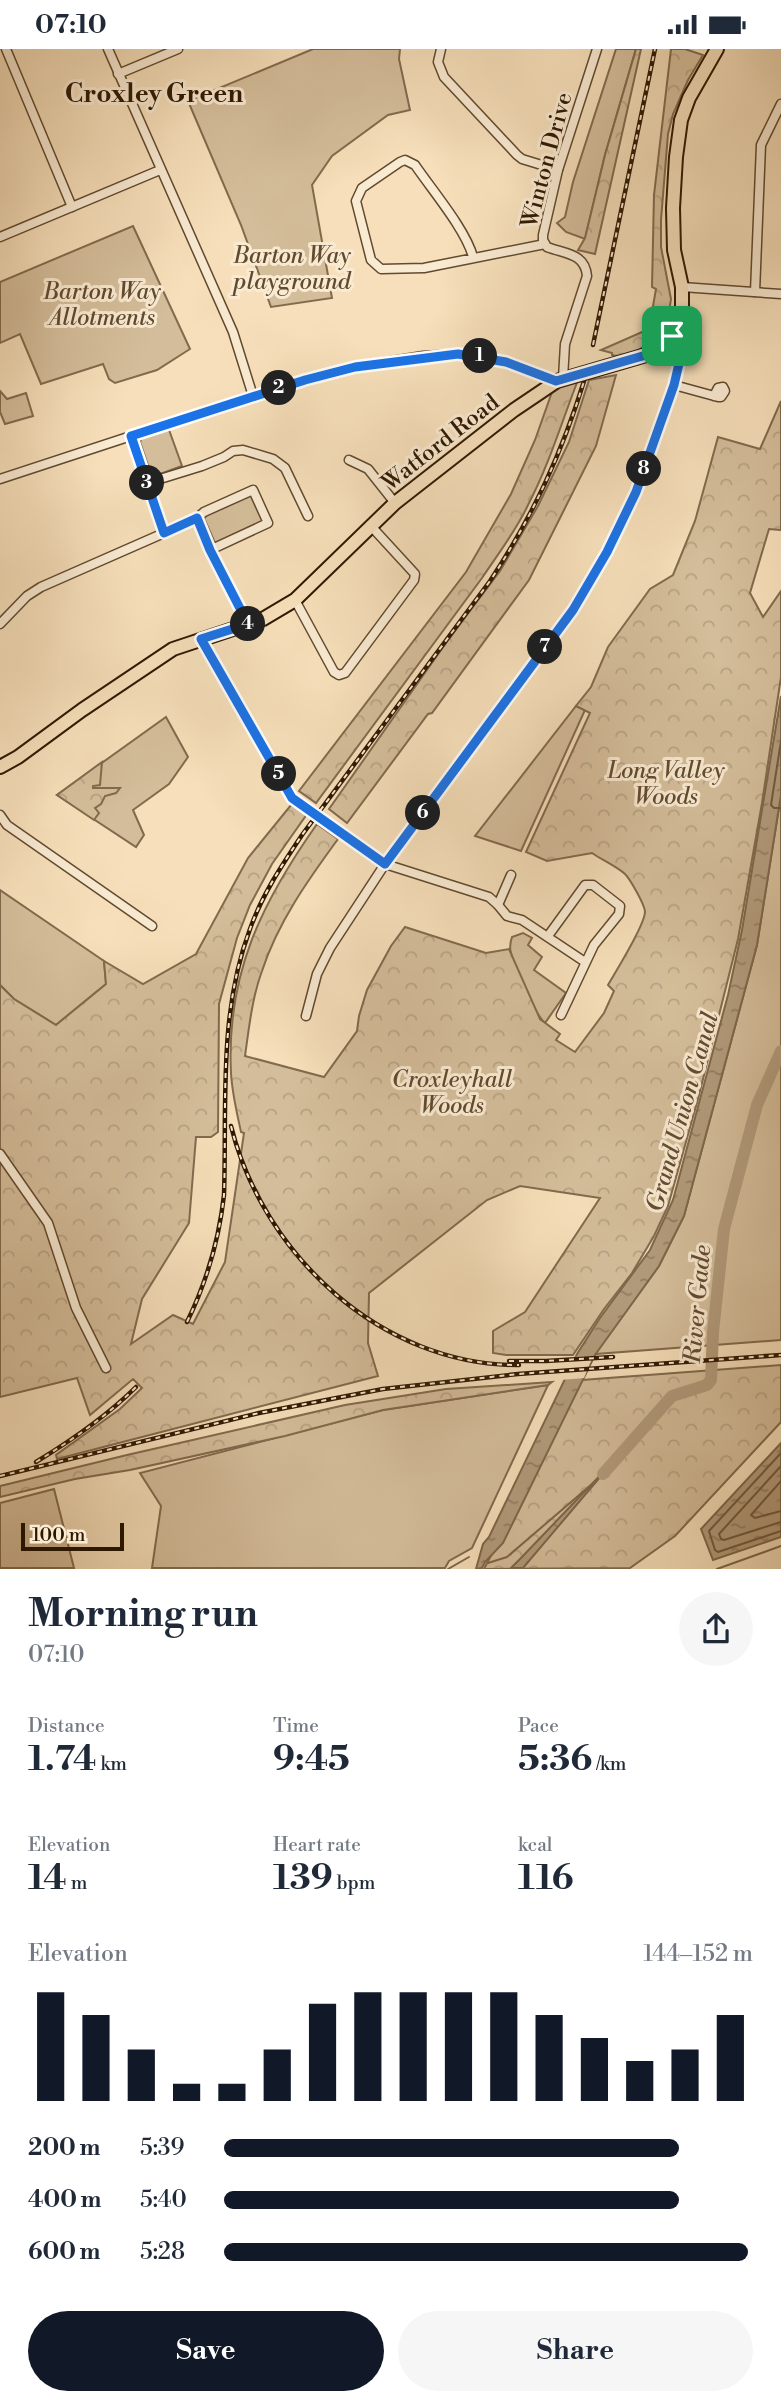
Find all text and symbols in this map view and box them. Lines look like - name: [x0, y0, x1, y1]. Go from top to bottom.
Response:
- text: 07:10: [35, 9, 107, 41]
- district label: Croxley Green: [65, 78, 243, 110]
- street label: Winton Drive: [515, 89, 578, 232]
- park label: Barton Way playground: [230, 242, 352, 296]
- park label: Barton Way Allotments: [42, 278, 162, 332]
- pin: [642, 306, 702, 366]
- icon: arrive: [653, 317, 691, 355]
- pin: 1: [462, 339, 498, 373]
- text: 1: [475, 343, 484, 367]
- pin: 2: [262, 371, 296, 405]
- text: 2: [273, 375, 284, 399]
- street label: Watford Road: [376, 388, 505, 498]
- pin: 8: [626, 451, 662, 487]
- text: 8: [637, 456, 650, 480]
- pin: 3: [130, 465, 164, 501]
- text: 3: [141, 470, 152, 494]
- pin: 4: [230, 607, 266, 641]
- text: 4: [241, 611, 254, 635]
- pin: 7: [528, 629, 562, 665]
- text: 7: [539, 634, 550, 658]
- pin: 5: [262, 757, 296, 791]
- park label: Long Valley Woods: [606, 757, 725, 811]
- text: 5: [273, 761, 284, 785]
- pin: 6: [406, 795, 440, 831]
- text: 6: [417, 800, 428, 824]
- water label: Grand Union Canal: [640, 1009, 726, 1216]
- park label: Croxleyhall Woods: [392, 1066, 513, 1120]
- water label: River Gade: [678, 1244, 718, 1365]
- scale bar: [21, 1519, 124, 1551]
- text: 100 m: [32, 1523, 85, 1547]
- text: Morning run: [28, 1591, 258, 1638]
- button: share: [679, 1592, 753, 1666]
- text: 07:10: [28, 1641, 84, 1669]
- text: Distance: [28, 1714, 105, 1738]
- text: Time: [273, 1714, 319, 1738]
- text: Pace: [518, 1714, 559, 1738]
- text: 1.74: [28, 1738, 97, 1781]
- text: 9:45: [273, 1738, 350, 1781]
- text: 5:36: [518, 1738, 592, 1781]
- text: km: [97, 1752, 127, 1776]
- text: /km: [592, 1752, 627, 1776]
- text: Elevation: [28, 1833, 110, 1857]
- text: Heart rate: [273, 1833, 361, 1857]
- text: kcal: [518, 1833, 552, 1857]
- text: 14: [28, 1857, 67, 1900]
- text: 139: [273, 1857, 333, 1900]
- text: 116: [518, 1857, 574, 1900]
- text: m: [67, 1871, 87, 1895]
- text: bpm: [333, 1871, 375, 1895]
- text: Elevation: [28, 1940, 128, 1968]
- text: 144–152 m: [643, 1940, 753, 1968]
- text: 200 m: [28, 2134, 100, 2162]
- text: 5:39: [140, 2134, 185, 2162]
- text: 400 m: [28, 2186, 101, 2214]
- text: 5:40: [140, 2186, 187, 2214]
- text: 600 m: [28, 2238, 101, 2266]
- text: 5:28: [140, 2238, 185, 2266]
- button: Save: [28, 2311, 384, 2391]
- button: Share: [398, 2311, 753, 2391]

